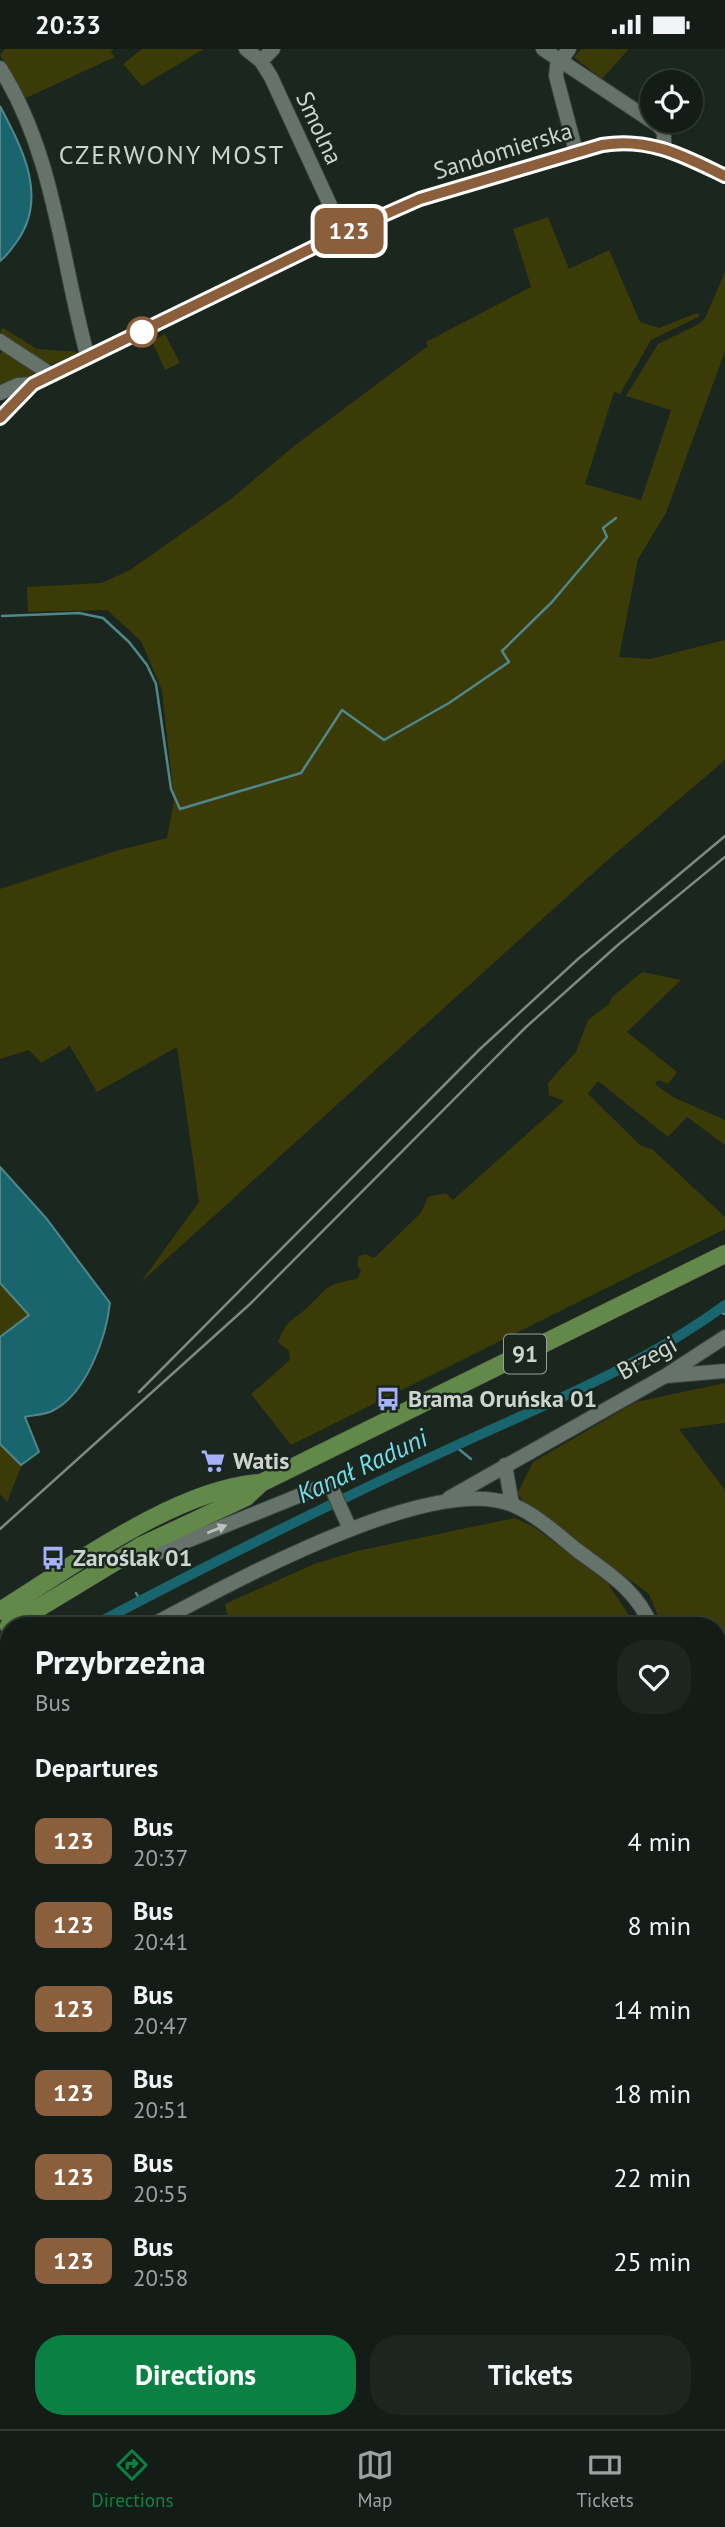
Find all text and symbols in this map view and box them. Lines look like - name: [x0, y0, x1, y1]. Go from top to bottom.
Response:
- text: 20:33: [35, 8, 101, 41]
- map controls: [640, 70, 703, 133]
- button: locate: [640, 70, 703, 133]
- street label: Smolna: [289, 86, 350, 169]
- street label: Sandomierska: [430, 115, 576, 186]
- district label: CZERWONY MOST: [59, 138, 285, 171]
- line badge: 123: [309, 208, 389, 254]
- text: 123: [329, 215, 369, 246]
- unlabelled marker: [127, 317, 157, 347]
- street label: Brzegi: [611, 1329, 682, 1387]
- road number: 91: [504, 1335, 546, 1373]
- place label: Brama Oruńska 01: [408, 1383, 597, 1414]
- bus stop icon: Brama Oruńska 01: [374, 1385, 402, 1413]
- water label: Kanał Raduni: [291, 1420, 433, 1510]
- place label: Watis: [233, 1445, 289, 1476]
- supermarket icon: Watis: [199, 1447, 227, 1475]
- one-way arrow: [206, 1523, 227, 1534]
- place label: Zaroślak 01: [73, 1542, 192, 1573]
- bus stop icon: Zaroślak 01: [39, 1544, 67, 1572]
- text: Przybrzeżna: [35, 1640, 206, 1683]
- button: heart: [617, 1640, 691, 1714]
- text: Bus: [35, 1688, 71, 1717]
- text: Departures: [35, 1751, 158, 1784]
- text: Bus: [133, 1810, 173, 1843]
- text: 123: [53, 1825, 94, 1856]
- text: 4 min: [628, 1825, 691, 1858]
- text: 20:37: [133, 1843, 188, 1872]
- text: Bus: [133, 1894, 173, 1927]
- text: 123: [53, 1909, 94, 1940]
- text: 8 min: [628, 1909, 691, 1942]
- text: 20:41: [133, 1927, 188, 1956]
- text: Bus: [133, 1978, 173, 2011]
- text: 123: [53, 1993, 94, 2024]
- text: 14 min: [613, 1993, 691, 2026]
- text: 20:47: [133, 2011, 188, 2040]
- text: Bus: [133, 2062, 173, 2095]
- text: 123: [53, 2077, 94, 2108]
- text: 18 min: [613, 2077, 691, 2110]
- text: 20:51: [133, 2095, 188, 2124]
- text: Bus: [133, 2146, 173, 2179]
- text: 123: [53, 2161, 94, 2192]
- text: 22 min: [613, 2161, 691, 2194]
- text: 20:55: [133, 2179, 188, 2208]
- text: Bus: [133, 2230, 173, 2263]
- text: 123: [53, 2245, 94, 2276]
- text: 25 min: [613, 2245, 691, 2278]
- text: 20:58: [133, 2263, 188, 2292]
- button: Directions: [35, 2335, 356, 2415]
- button: Tickets: [370, 2335, 691, 2415]
- tab: Directions: [91, 2446, 173, 2512]
- tab: Map: [356, 2446, 394, 2512]
- tab: Tickets: [577, 2446, 634, 2512]

